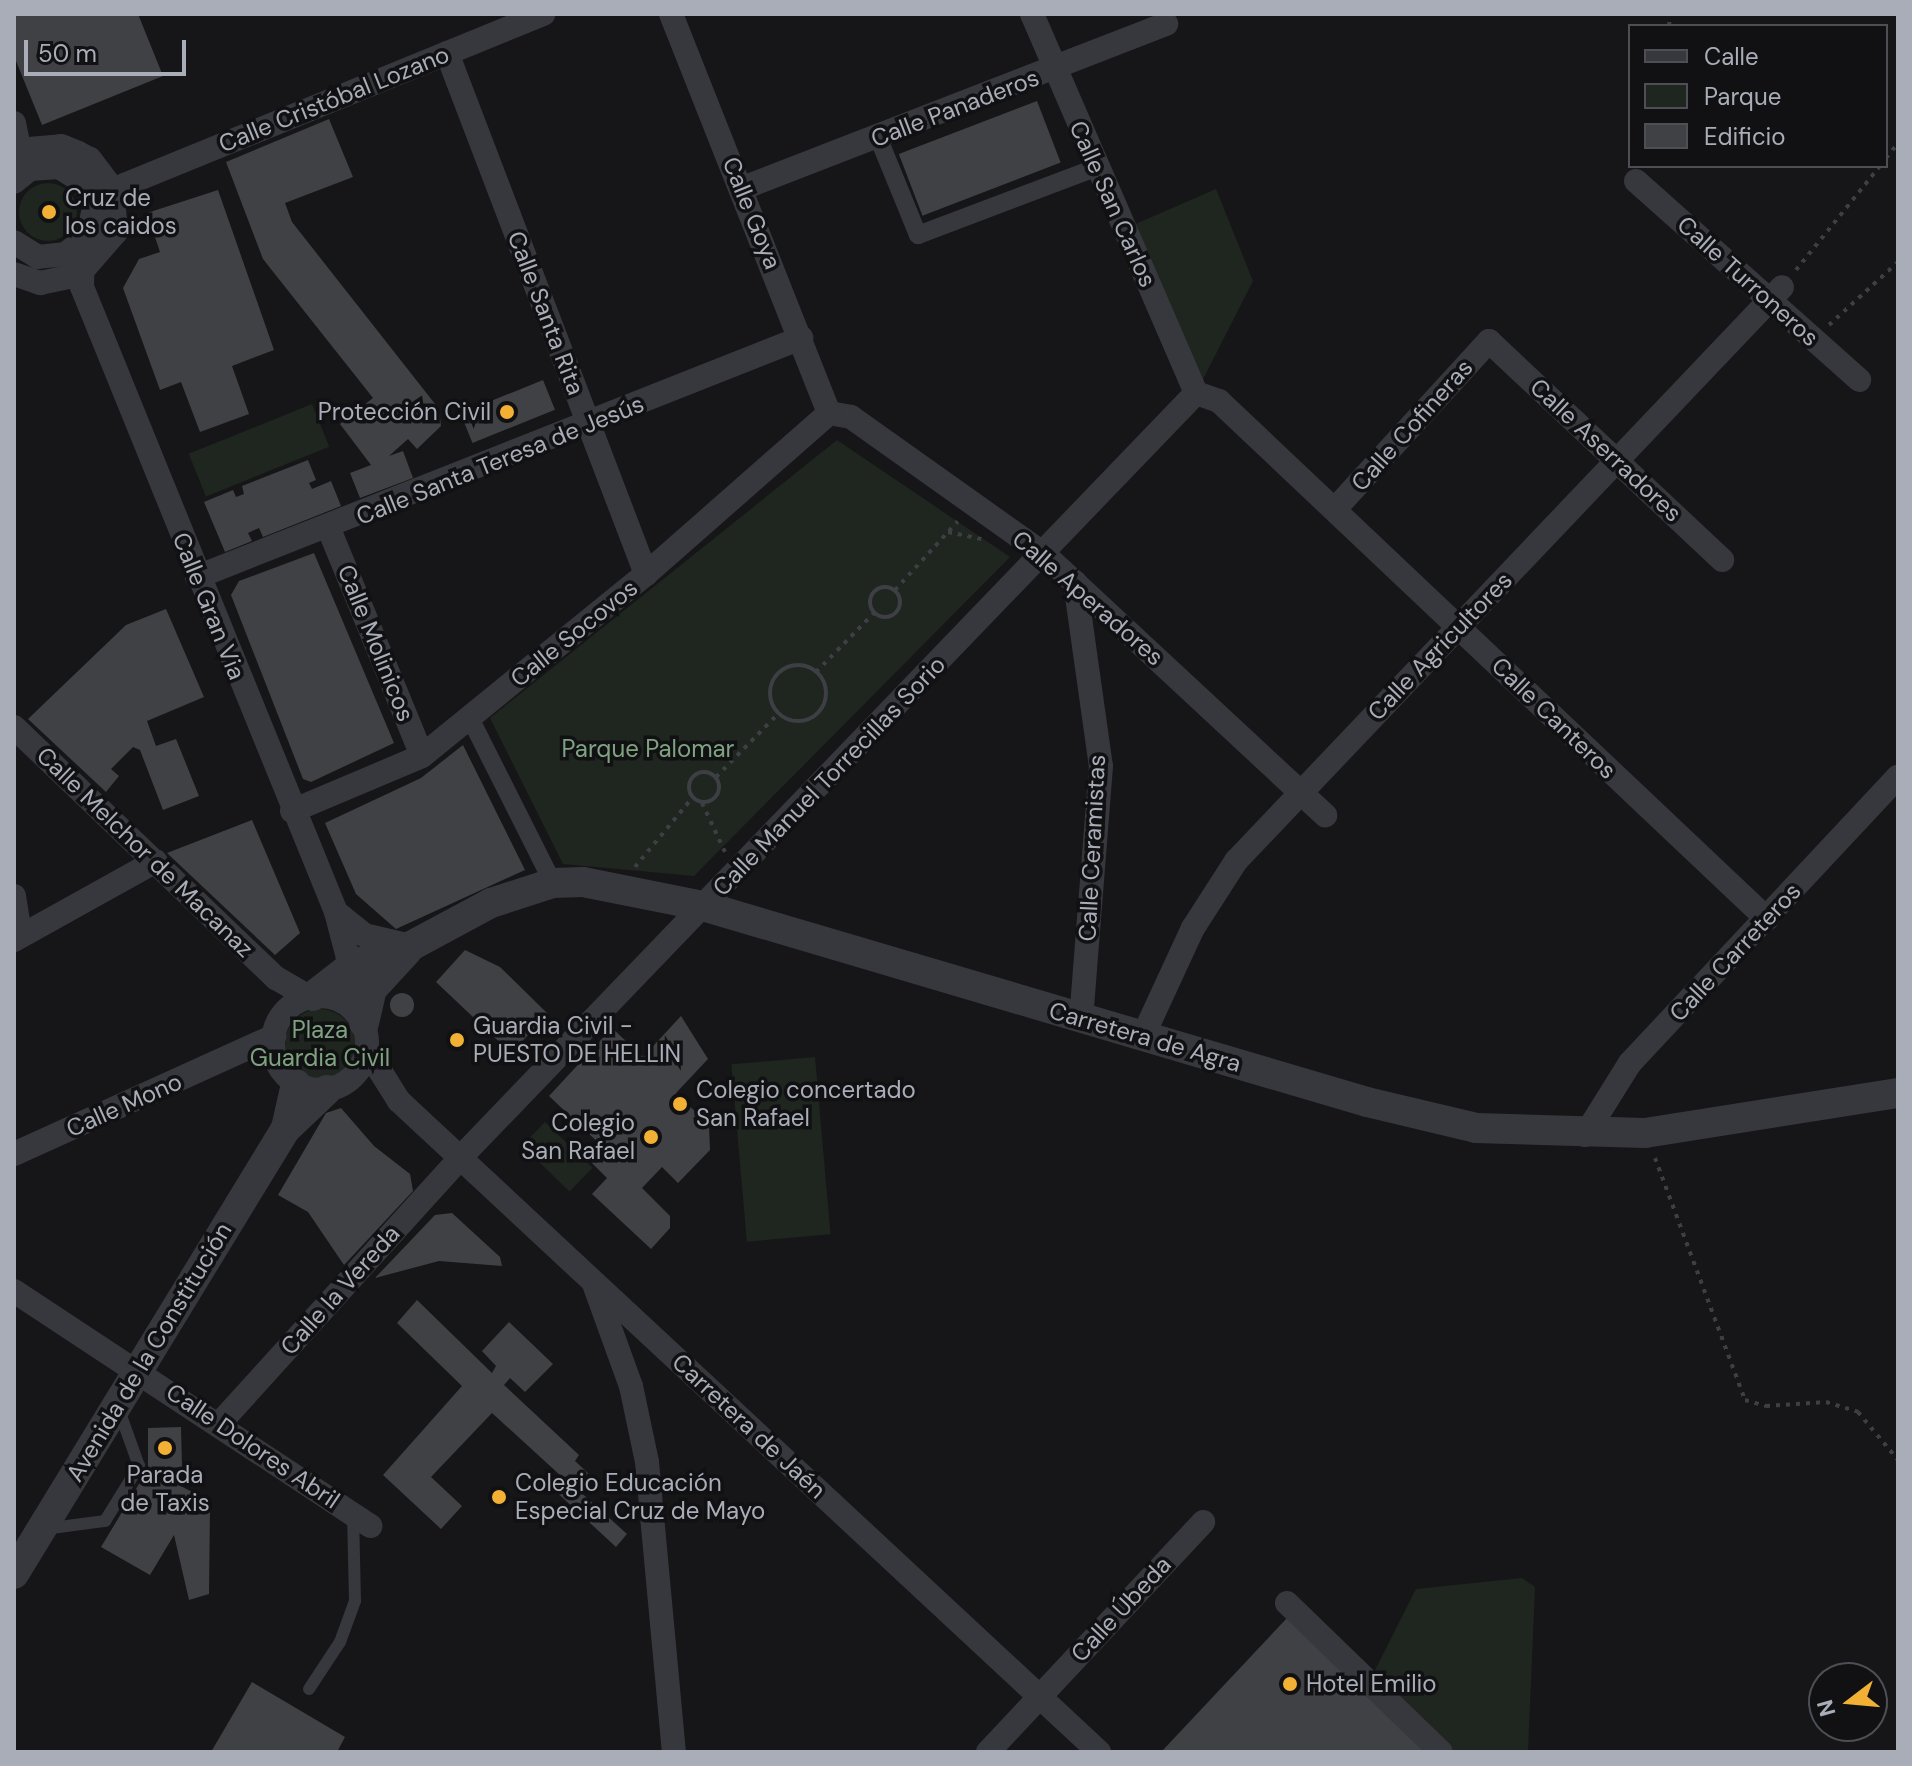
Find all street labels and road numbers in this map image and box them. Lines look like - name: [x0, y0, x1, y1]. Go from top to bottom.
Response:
- street label: Calle Cristóbal Lozano: [215, 40, 453, 158]
- street label: Calle Panaderos: [867, 63, 1043, 153]
- street label: Calle San Carlos: [1063, 116, 1163, 292]
- street label: Calle Goya: [717, 153, 787, 273]
- street label: Calle Turroneros: [1671, 210, 1825, 352]
- street label: Calle Santa Rita: [502, 227, 590, 399]
- street label: Calle Cofineras: [1345, 353, 1479, 497]
- street label: Calle Aserradores: [1524, 372, 1688, 528]
- street label: Calle Santa Teresa de Jesús: [352, 389, 648, 531]
- street label: Calle Aperadores: [1007, 525, 1169, 671]
- street label: Calle Gran Via: [166, 528, 252, 684]
- street label: Calle Molinicos: [332, 561, 420, 725]
- street label: Calle Agricultores: [1362, 566, 1518, 726]
- street label: Calle Socovos: [505, 573, 643, 693]
- street label: Calle Manuel Torrecillas Sorio: [707, 650, 951, 902]
- street label: Calle Canteros: [1486, 651, 1622, 785]
- street label: Calle Melchor de Macanaz: [31, 741, 259, 963]
- street label: Calle Ceramistas: [1073, 754, 1111, 942]
- street label: Calle Carreteros: [1663, 877, 1807, 1027]
- street label: Carretera de Agra: [1046, 996, 1244, 1078]
- street label: Calle Mono: [62, 1067, 186, 1143]
- street label: Avenida de la Constitución: [60, 1217, 238, 1487]
- street label: Calle la Vereda: [274, 1219, 406, 1361]
- street label: Carretera de Jaén: [666, 1347, 832, 1505]
- street label: Calle Dolores Abril: [161, 1377, 345, 1515]
- street label: Calle Úbeda: [1065, 1550, 1177, 1668]

